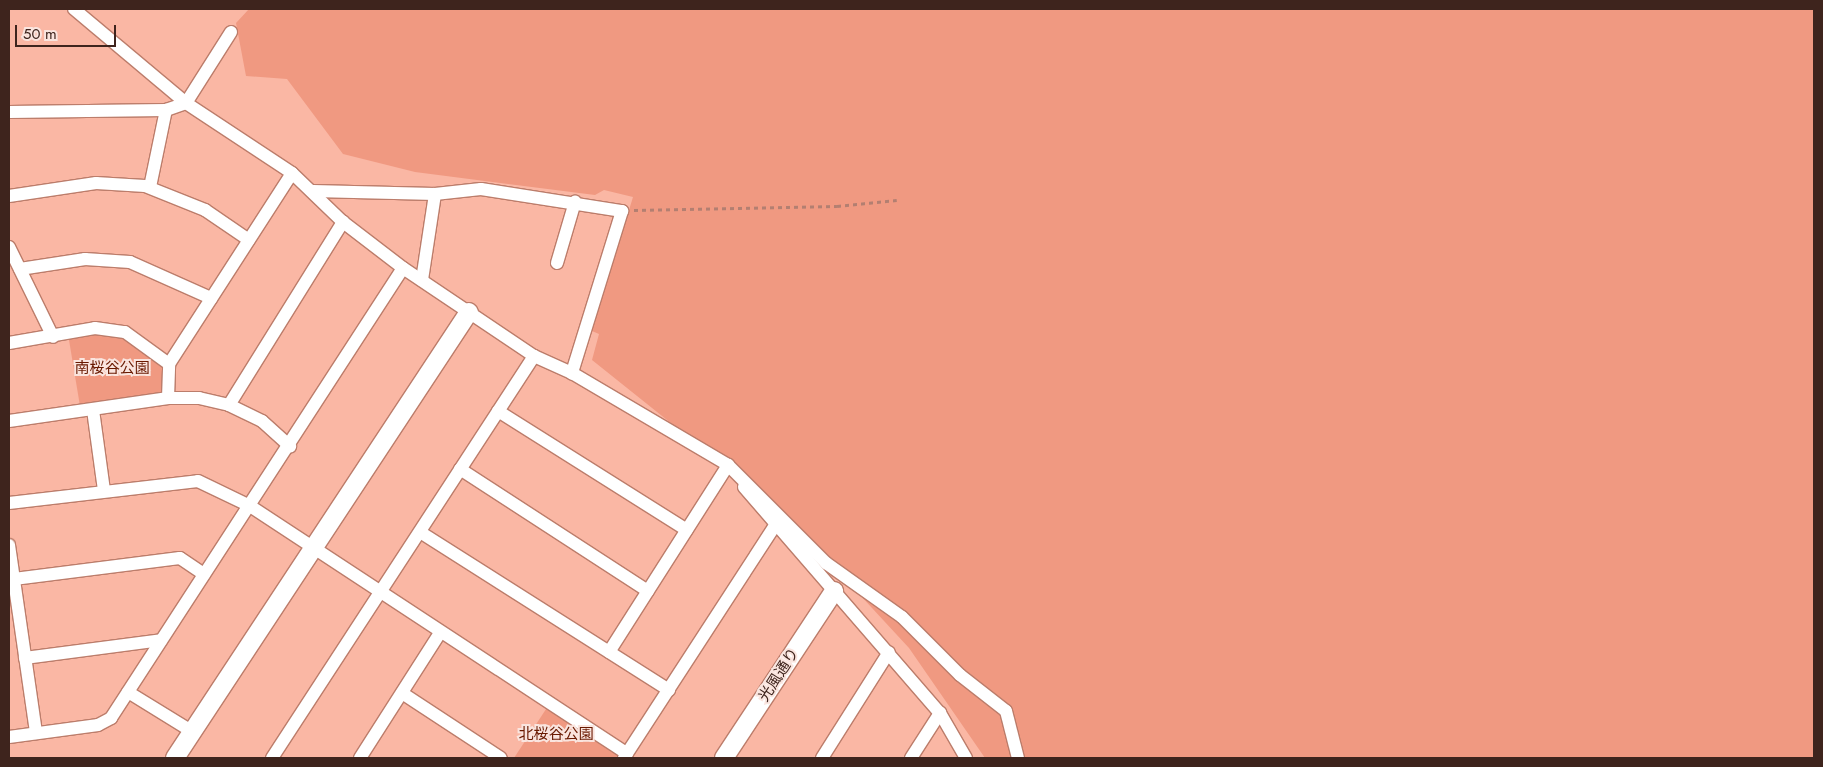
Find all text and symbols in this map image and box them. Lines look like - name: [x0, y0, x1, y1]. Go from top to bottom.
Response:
- scale bar: [18, 15, 119, 47]
- text: 50 m: [23, 23, 57, 45]
- park label: 南桜谷公園: [75, 360, 149, 378]
- street label: 光風通り: [755, 645, 803, 705]
- park label: 北桜谷公園: [519, 726, 593, 744]

